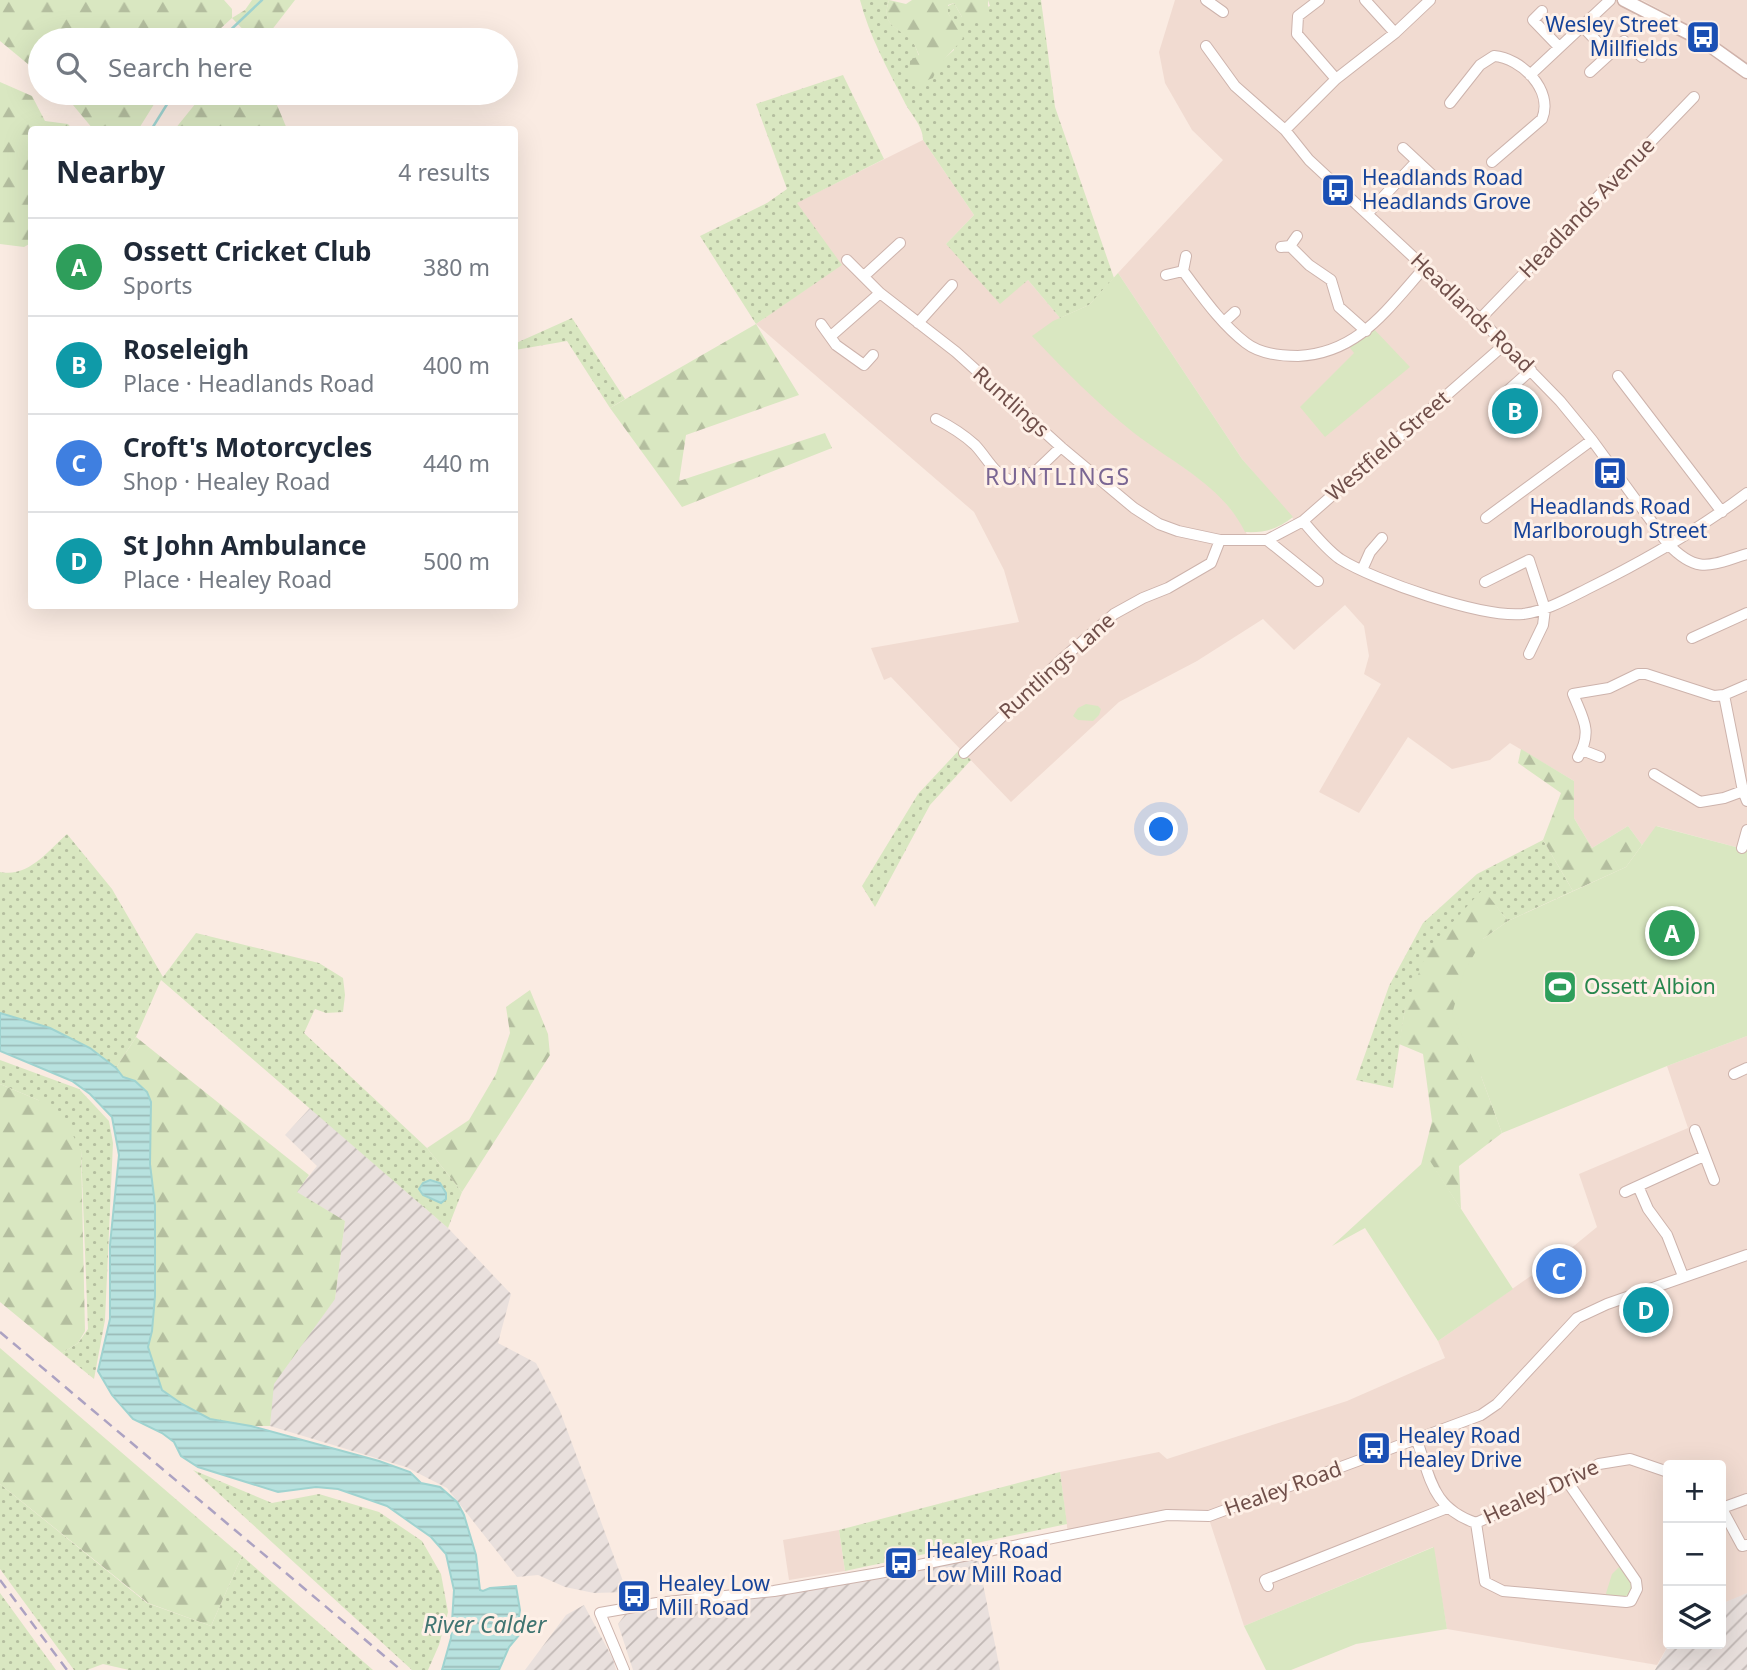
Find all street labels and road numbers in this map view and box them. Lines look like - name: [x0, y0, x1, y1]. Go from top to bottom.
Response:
- street label: Headlands Avenue: [1512, 131, 1660, 283]
- street label: Headlands Road: [1405, 246, 1540, 378]
- street label: Runtlings: [968, 360, 1056, 443]
- street label: Westfield Street: [1319, 383, 1456, 507]
- street label: Runtlings Lane: [993, 606, 1120, 725]
- street label: Healey Drive: [1478, 1452, 1603, 1530]
- street label: Healey Road: [1220, 1454, 1345, 1522]

